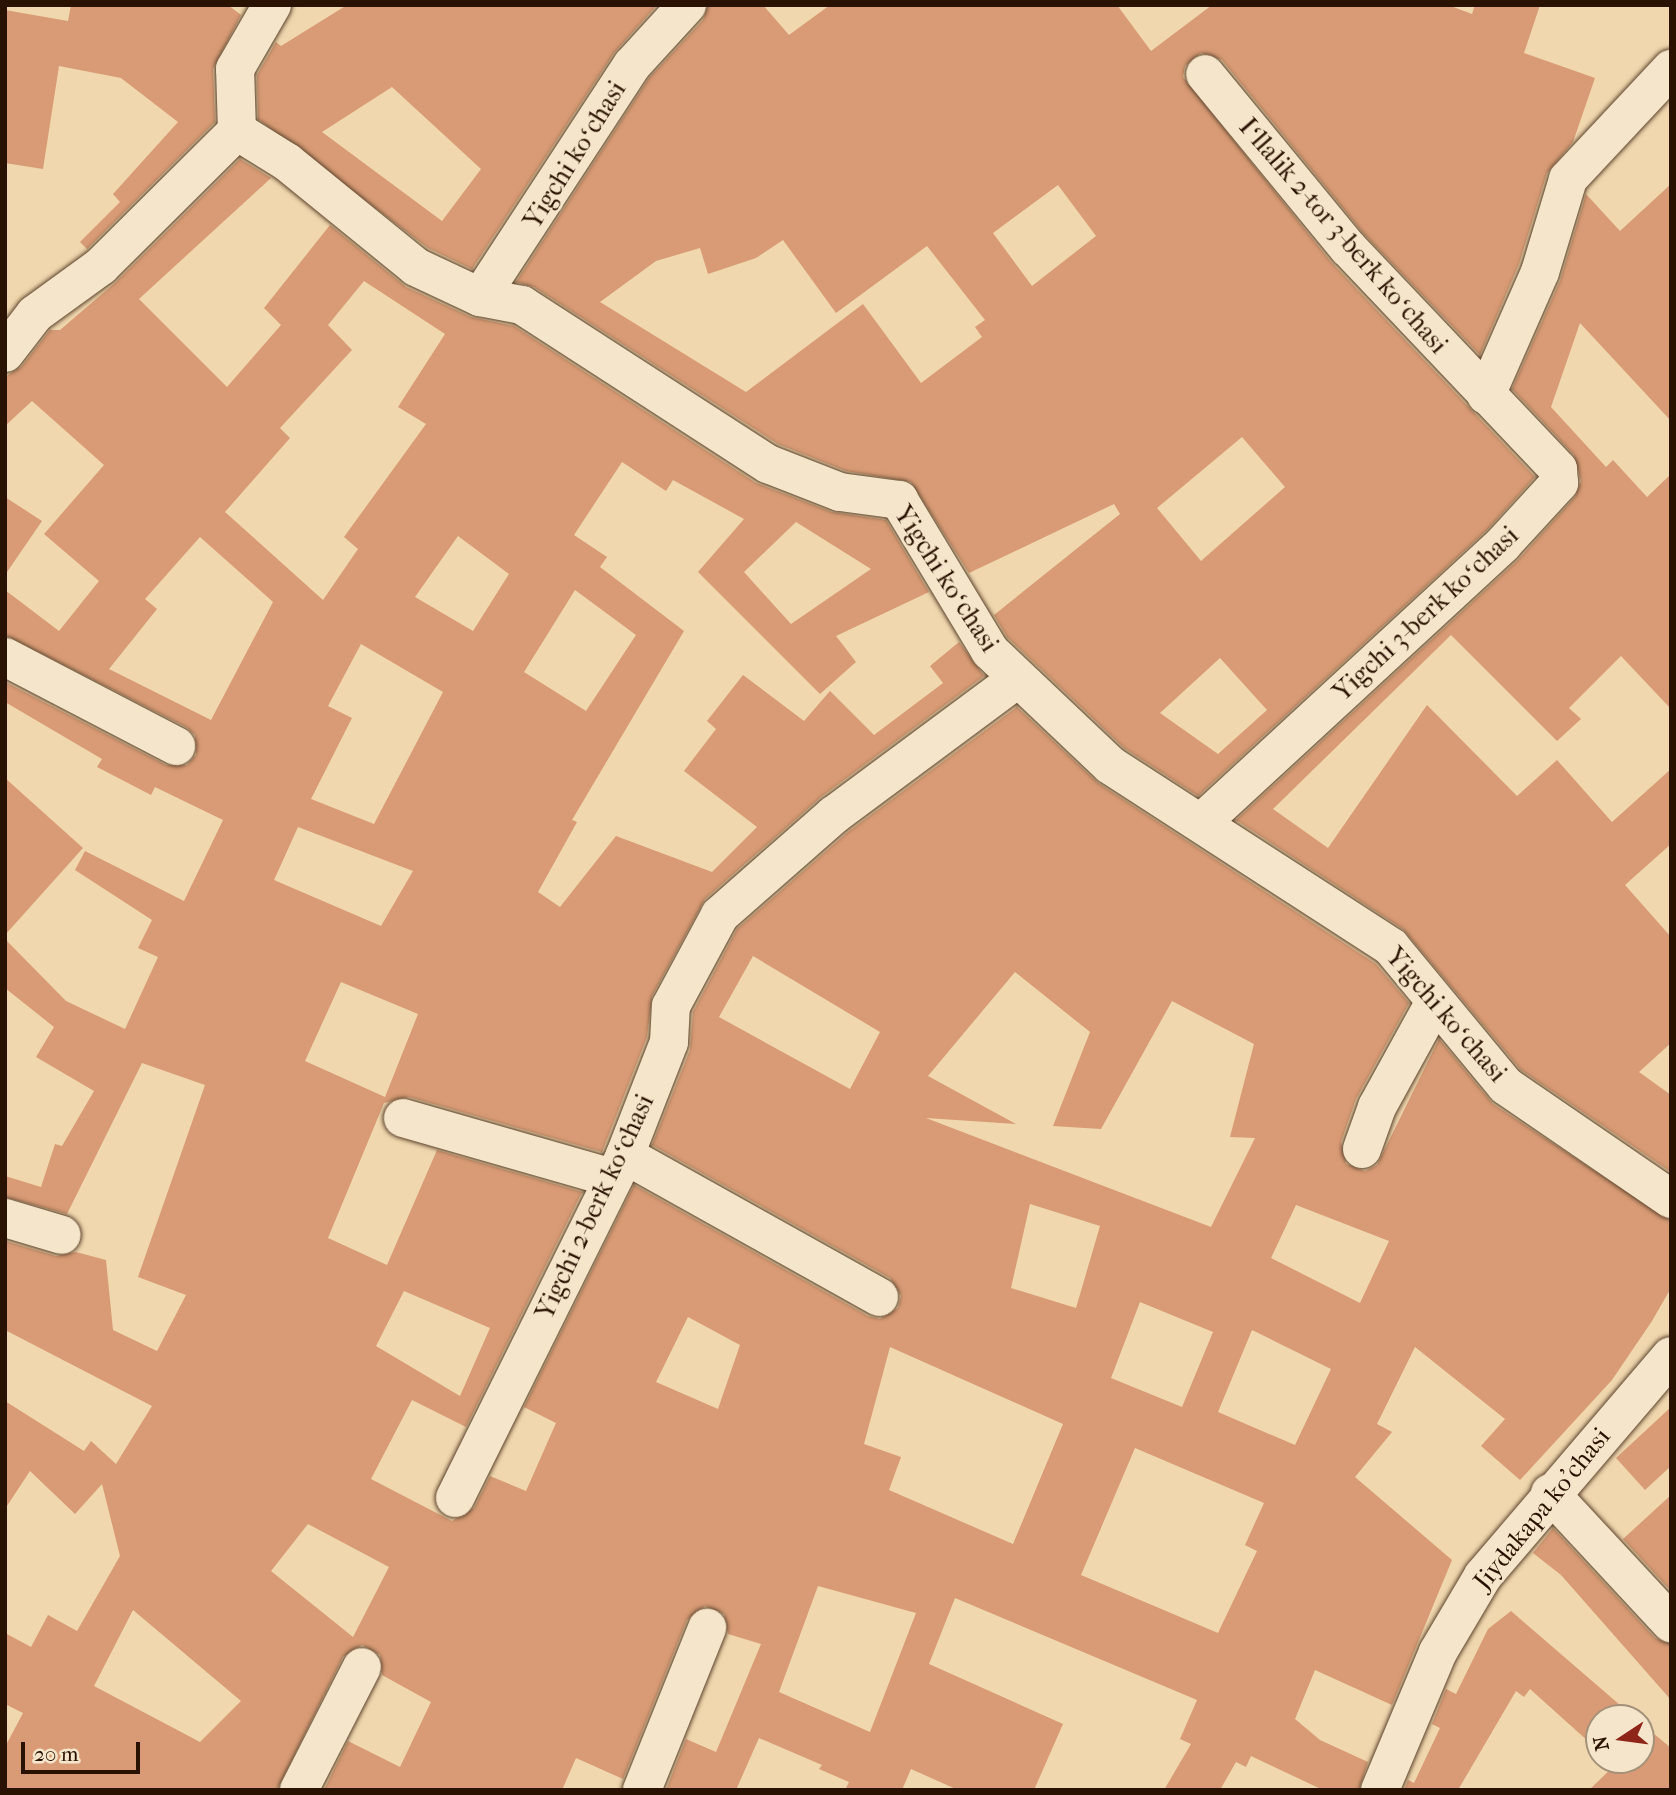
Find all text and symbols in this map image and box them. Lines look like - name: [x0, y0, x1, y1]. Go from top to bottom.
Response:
- street label: Yigchi koʻchasi: [517, 75, 633, 235]
- street label: Iʻllalik 2-tor 3-berk koʻchasi: [1232, 112, 1454, 360]
- street label: Yigchi koʻchasi: [887, 500, 1005, 658]
- street label: Yigchi 3-berk koʻchasi: [1327, 520, 1525, 708]
- street label: Yigchi koʻchasi: [1379, 941, 1513, 1089]
- street label: Yigchi 2-berk koʻchasi: [529, 1090, 661, 1324]
- street label: Jiydakapa ko'chasi: [1467, 1422, 1617, 1596]
- north arrow: [1585, 1704, 1655, 1774]
- scale bar: [24, 1728, 144, 1772]
- text: N: [1589, 1734, 1614, 1753]
- text: 20 m: [34, 1742, 78, 1766]

